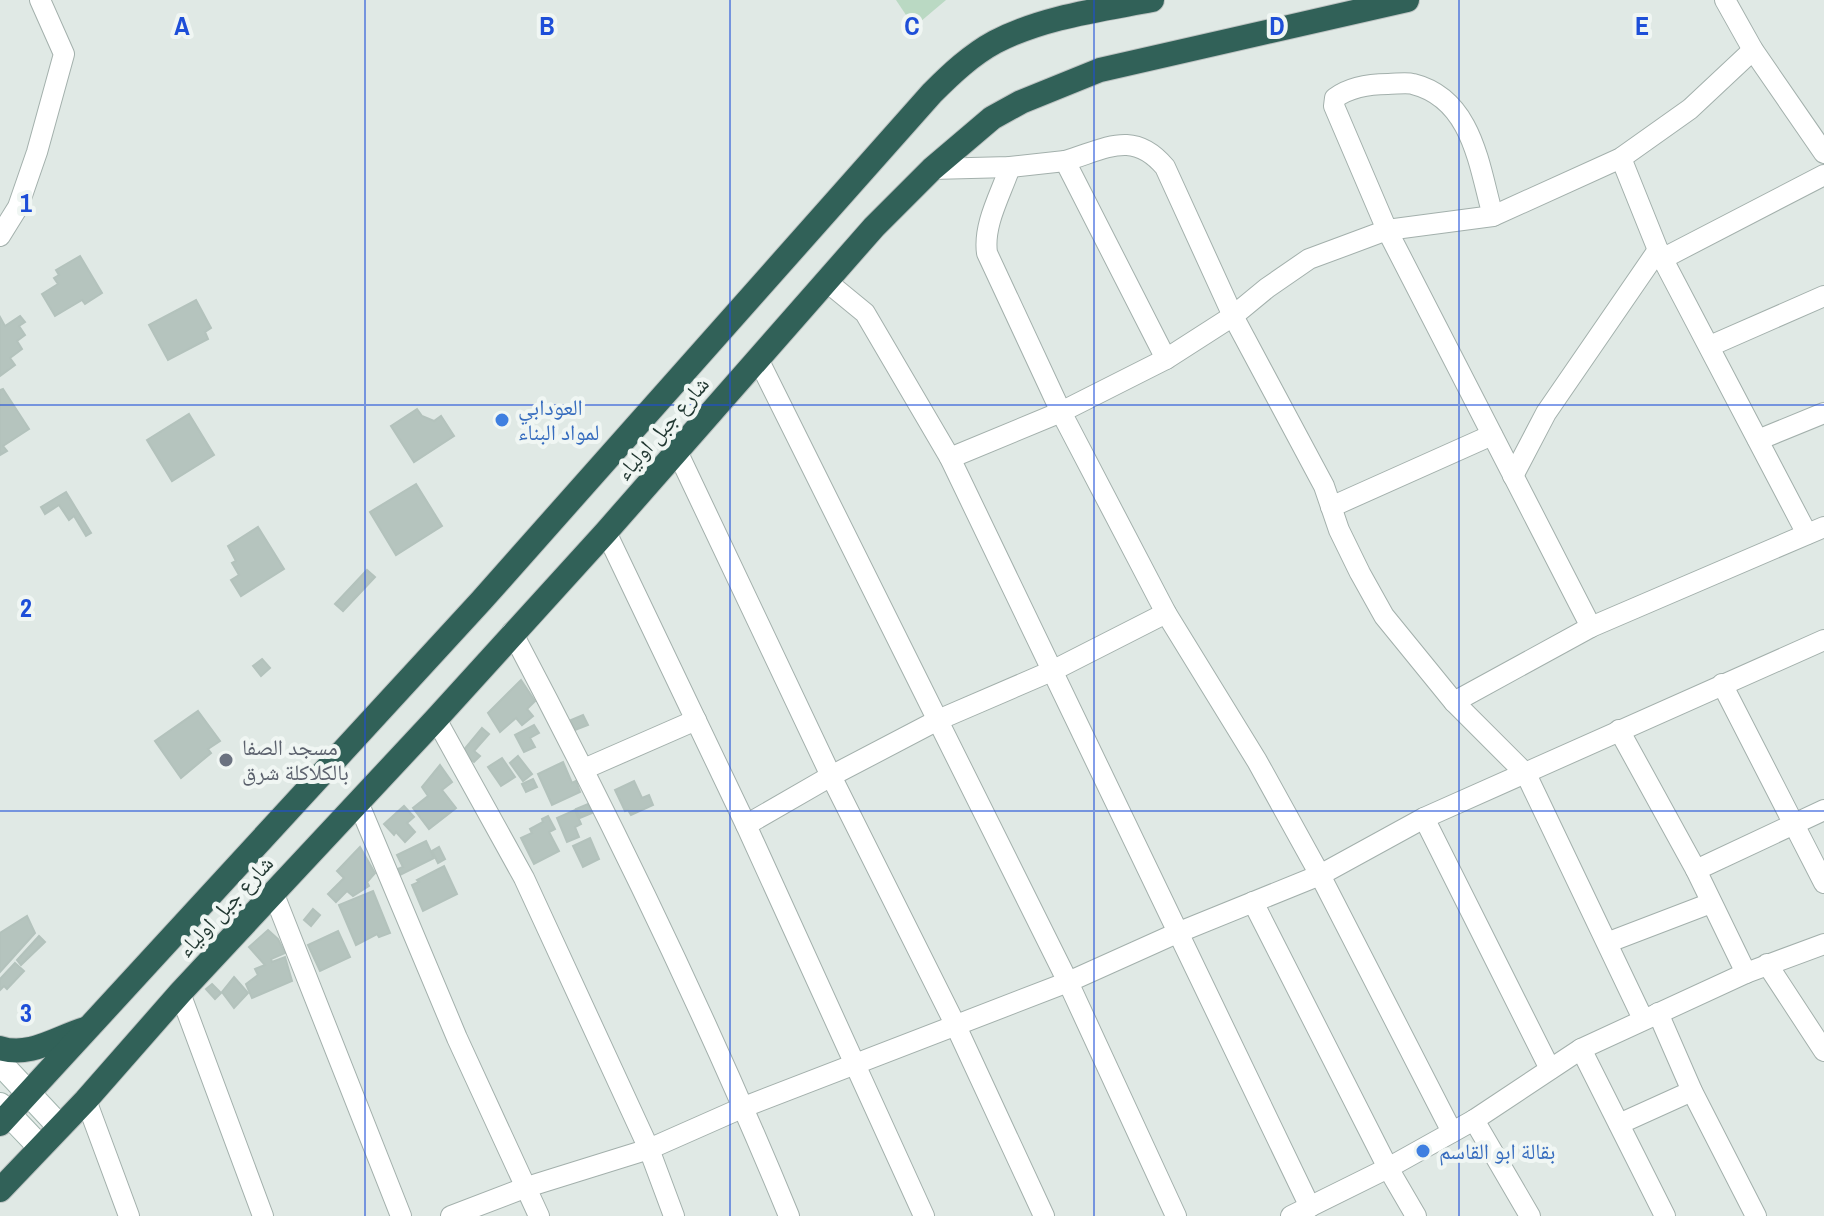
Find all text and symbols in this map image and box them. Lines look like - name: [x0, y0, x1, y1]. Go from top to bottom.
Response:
- text: A: [174, 8, 190, 43]
- text: B: [539, 8, 555, 43]
- text: C: [904, 8, 920, 43]
- text: D: [1269, 8, 1285, 43]
- text: E: [1635, 8, 1649, 43]
- text: 1: [20, 185, 32, 220]
- street label: شارع جبل اولياء: [609, 370, 715, 486]
- place label: العودابي لمواد البناء: [518, 392, 599, 447]
- marker: العودابي لمواد البناء: [493, 411, 511, 429]
- text: 2: [20, 590, 32, 625]
- place label: مسجد الصفا بالكلاكلة شرق: [242, 732, 349, 787]
- marker: مسجد الصفا بالكلاكلة شرق: [217, 751, 235, 769]
- street label: شارع جبل اولياء: [170, 849, 280, 963]
- text: 3: [20, 995, 32, 1030]
- place label: بقالة ابو القاسم: [1439, 1136, 1555, 1166]
- marker: بقالة ابو القاسم: [1414, 1142, 1432, 1160]

